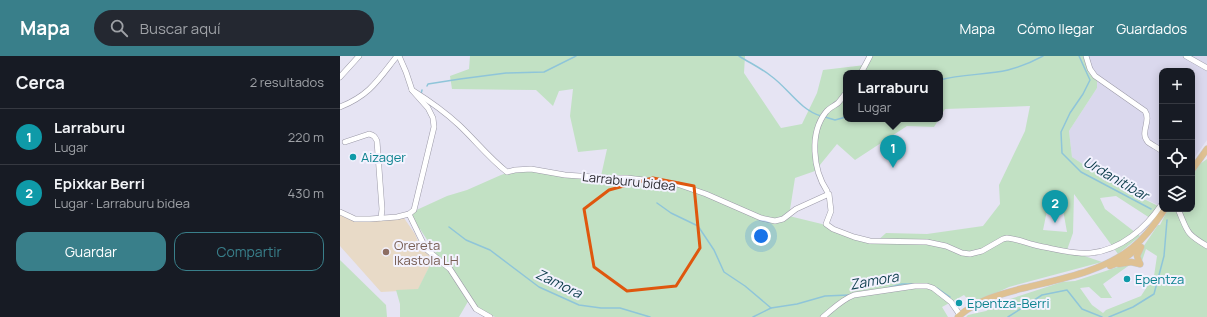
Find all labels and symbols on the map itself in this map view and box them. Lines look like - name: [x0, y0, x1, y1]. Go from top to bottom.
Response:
- pin: 1: [880, 135, 906, 168]
- place label: Aizager: [361, 148, 406, 166]
- marker: Aizager: [348, 152, 358, 162]
- water label: Urdanitibar: [1080, 152, 1154, 205]
- street label: Larraburu bidea: [581, 167, 677, 195]
- pin: 2: [1042, 190, 1068, 223]
- your location: [751, 226, 771, 246]
- place label: Orereta Ikastola LH: [394, 236, 459, 269]
- marker: Orereta Ikastola LH: [381, 247, 391, 257]
- water label: Zamora: [533, 264, 586, 303]
- water label: Zamora: [848, 266, 901, 294]
- place label: Epentza: [1135, 270, 1184, 288]
- marker: Epentza: [1122, 274, 1132, 284]
- place label: Epentza-Berri: [967, 294, 1050, 312]
- marker: Epentza-Berri: [954, 298, 964, 308]

